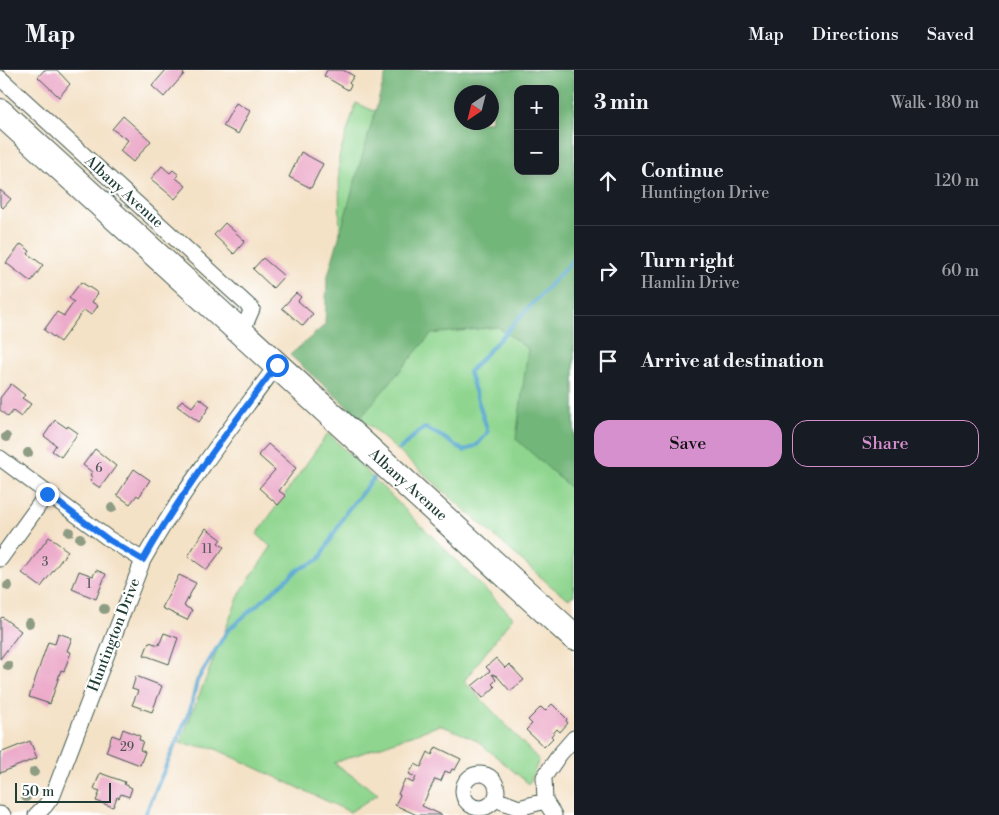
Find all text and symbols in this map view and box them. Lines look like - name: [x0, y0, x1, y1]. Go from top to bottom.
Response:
- text: Map: [25, 20, 75, 50]
- text: Map: [748, 23, 784, 46]
- text: Directions: [812, 23, 899, 46]
- text: Saved: [927, 23, 974, 46]
- north arrow: [454, 85, 499, 130]
- map controls: [514, 85, 559, 175]
- button: +: [514, 85, 559, 130]
- text: 3 min: [594, 90, 649, 116]
- text: Walk · 180 m: [891, 93, 979, 113]
- button: −: [514, 130, 559, 175]
- street label: Albany Avenue: [80, 151, 167, 232]
- text: Continue: [641, 159, 724, 183]
- icon: ahead: [594, 167, 622, 195]
- text: 120 m: [935, 171, 979, 191]
- text: Huntington Drive: [641, 183, 769, 203]
- text: Turn right: [641, 249, 734, 273]
- icon: right: [594, 257, 622, 285]
- text: 60 m: [941, 261, 979, 281]
- text: Hamlin Drive: [641, 273, 740, 293]
- icon: arrive: [594, 347, 622, 375]
- text: Arrive at destination: [641, 349, 824, 373]
- route start: [266, 354, 289, 377]
- button: Save: [594, 420, 782, 467]
- button: Share: [792, 420, 979, 467]
- street label: Albany Avenue: [364, 444, 451, 525]
- house number: 6: [95, 461, 103, 476]
- route end: [36, 483, 59, 506]
- house number: 11: [202, 542, 213, 557]
- house number: 3: [42, 555, 49, 570]
- street label: Huntington Drive: [84, 575, 144, 695]
- house number: 1: [86, 577, 92, 592]
- house number: 29: [120, 740, 134, 755]
- scale bar: [15, 780, 111, 803]
- text: 50 m: [22, 783, 54, 801]

